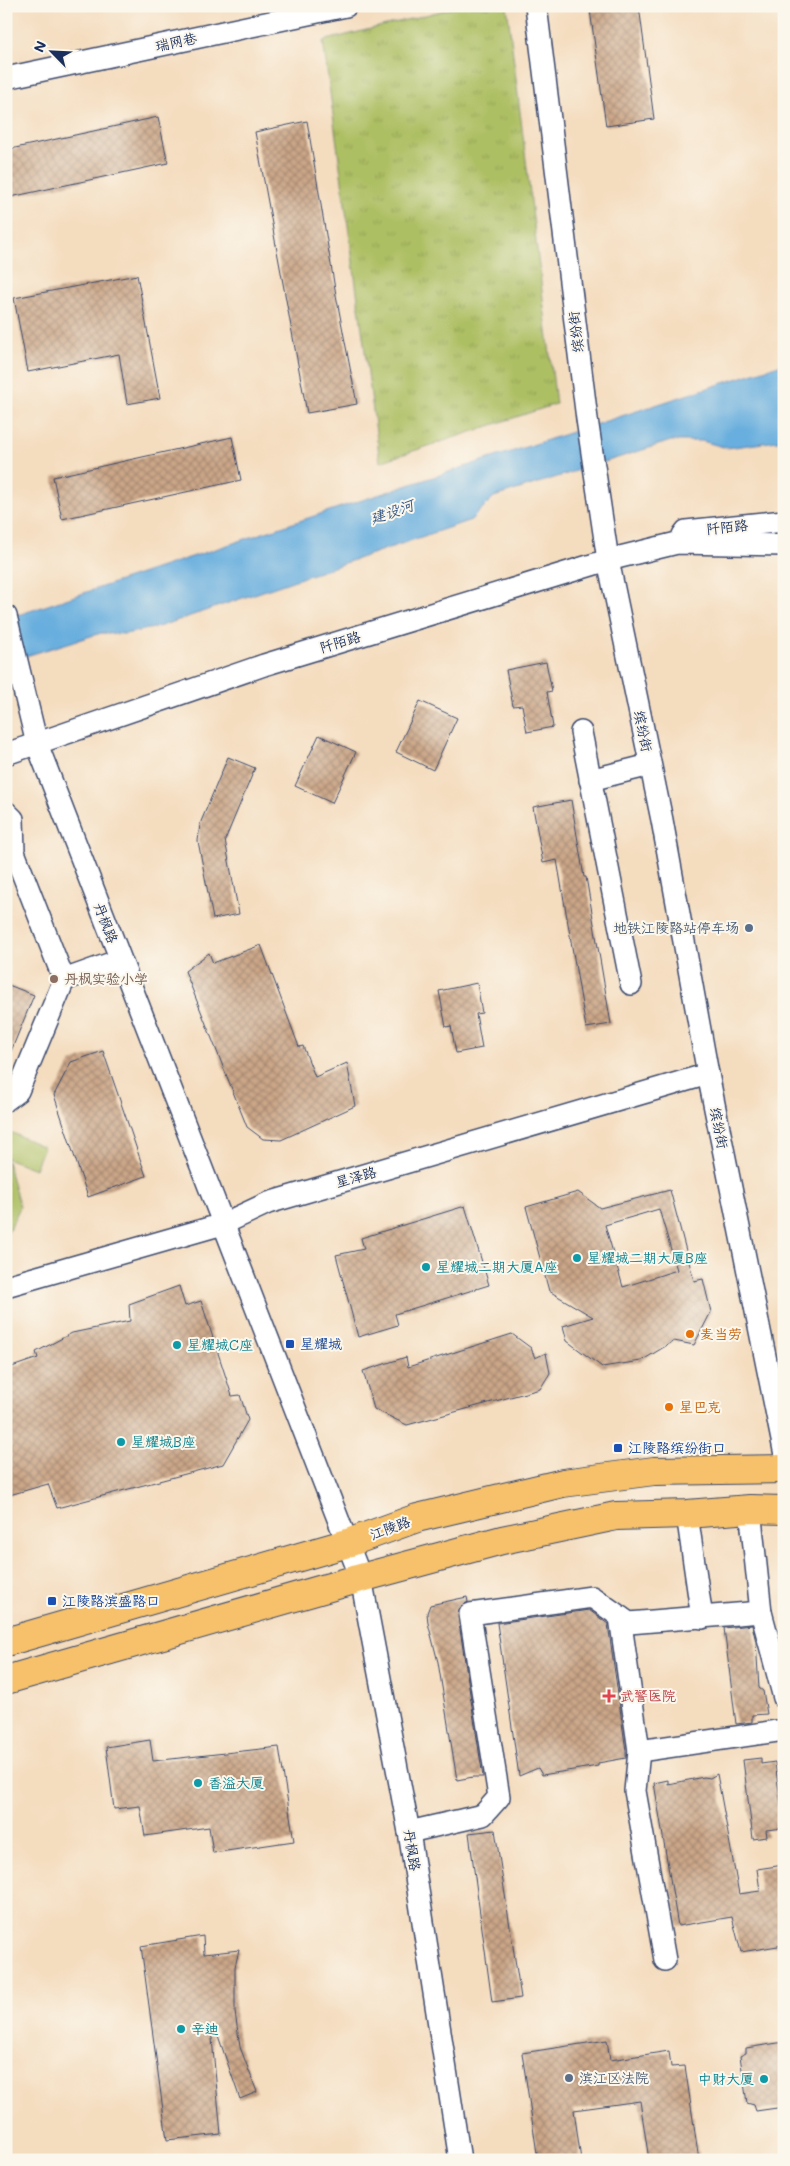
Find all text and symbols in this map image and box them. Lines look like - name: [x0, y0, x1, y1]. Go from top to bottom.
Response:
- north arrow: [28, 28, 78, 78]
- street label: 瑞网巷: [152, 28, 199, 55]
- text: N: [29, 38, 51, 55]
- street label: 缤纷街: [564, 310, 587, 354]
- water label: 建设河: [367, 493, 419, 528]
- street label: 阡陌路: [705, 515, 749, 538]
- street label: 阡陌路: [317, 626, 363, 657]
- street label: 缤纷街: [630, 708, 657, 753]
- street label: 丹枫路: [90, 900, 123, 946]
- place label: 地铁江陵路站停车场: [613, 918, 739, 937]
- marker: 地铁江陵路站停车场: [743, 922, 755, 934]
- place label: 丹枫实验小学: [64, 969, 148, 988]
- marker: 丹枫实验小学: [48, 973, 60, 985]
- street label: 缤纷街: [706, 1105, 733, 1150]
- street label: 星泽路: [333, 1162, 379, 1191]
- place label: 星耀城二期大厦B座: [587, 1248, 708, 1267]
- marker: 星耀城二期大厦B座: [571, 1252, 583, 1264]
- place label: 星耀城二期大厦A座: [436, 1257, 558, 1276]
- marker: 星耀城二期大厦A座: [420, 1261, 432, 1273]
- place label: 麦当劳: [700, 1324, 742, 1343]
- marker: 麦当劳: [684, 1328, 696, 1340]
- place label: 星耀城: [300, 1334, 342, 1353]
- place label: 星耀城C座: [187, 1335, 253, 1354]
- marker: 星耀城: [284, 1338, 296, 1350]
- marker: 星耀城C座: [171, 1339, 183, 1351]
- place label: 星巴克: [679, 1397, 721, 1416]
- marker: 星巴克: [663, 1401, 675, 1413]
- place label: 星耀城B座: [131, 1432, 196, 1451]
- marker: 星耀城B座: [115, 1436, 127, 1448]
- place label: 江陵路缤纷街口: [628, 1438, 726, 1457]
- marker: 江陵路缤纷街口: [612, 1442, 624, 1454]
- street label: 江陵路: [367, 1511, 413, 1544]
- place label: 江陵路滨盛路口: [62, 1591, 160, 1610]
- marker: 江陵路滨盛路口: [46, 1595, 58, 1607]
- place label: 武警医院: [620, 1686, 676, 1705]
- marker: 武警医院: [602, 1689, 616, 1703]
- place label: 香溢大厦: [208, 1773, 264, 1792]
- marker: 香溢大厦: [192, 1777, 204, 1789]
- street label: 丹枫路: [400, 1828, 425, 1872]
- place label: 辛迪: [191, 2019, 219, 2038]
- marker: 辛迪: [175, 2023, 187, 2035]
- place label: 滨江区法院: [579, 2068, 649, 2087]
- place label: 中财大厦: [698, 2069, 754, 2088]
- marker: 滨江区法院: [563, 2072, 575, 2084]
- marker: 中财大厦: [758, 2073, 770, 2085]

